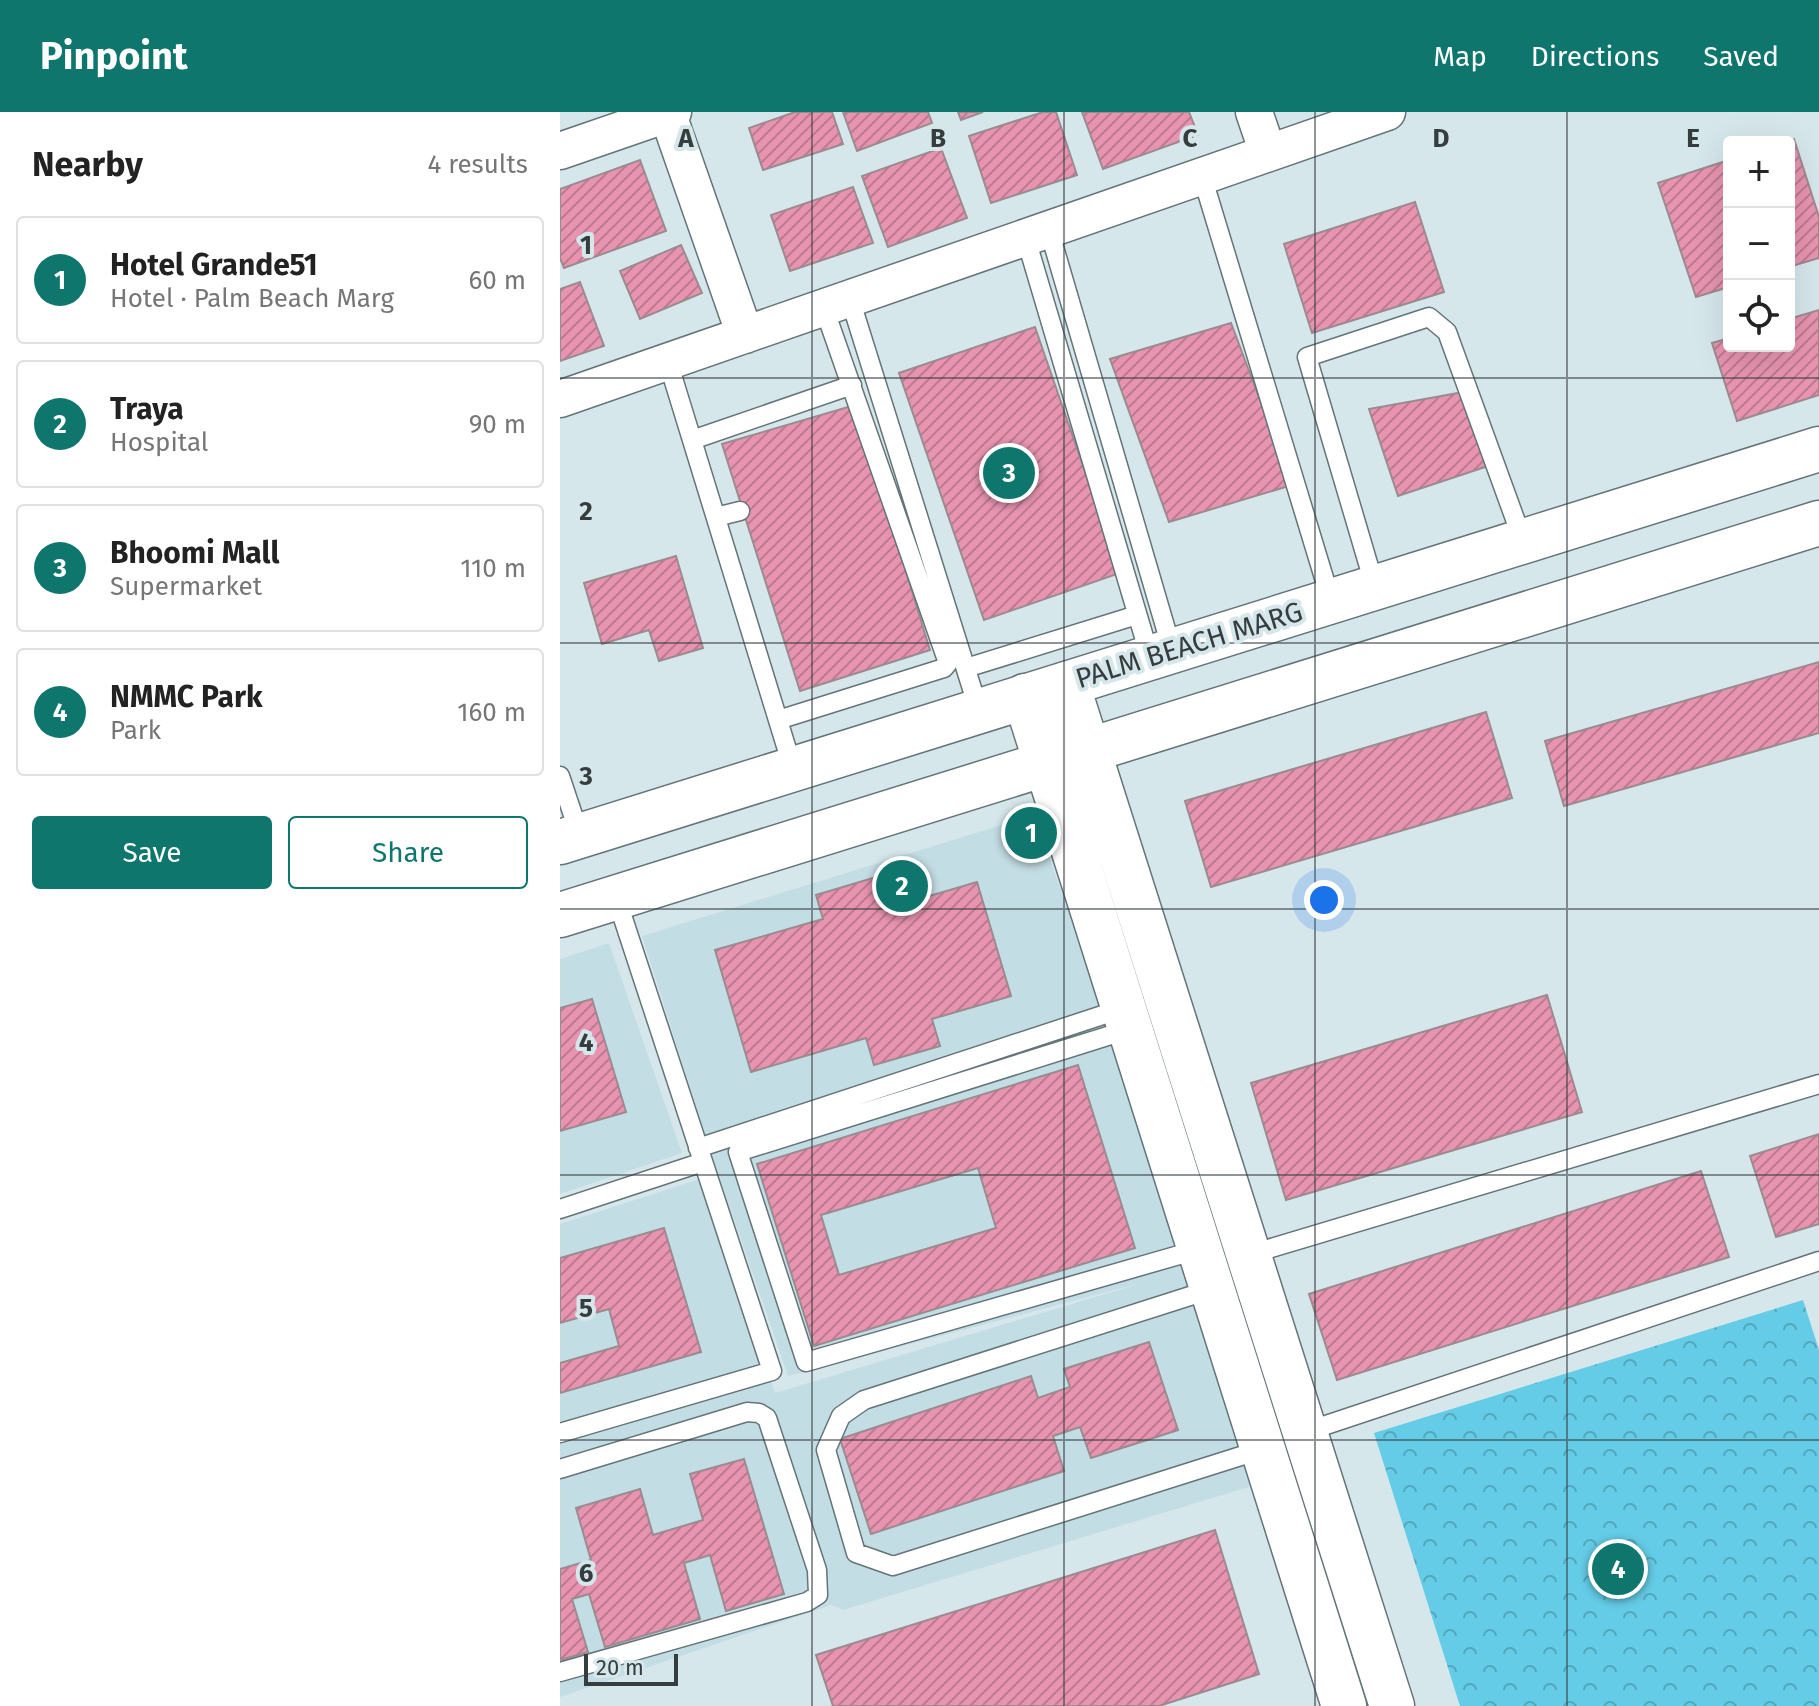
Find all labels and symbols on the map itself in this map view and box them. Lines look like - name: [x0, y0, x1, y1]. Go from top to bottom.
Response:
- text: A: [677, 123, 694, 154]
- text: B: [930, 123, 946, 154]
- text: C: [1183, 123, 1198, 154]
- text: D: [1433, 123, 1450, 154]
- text: E: [1686, 123, 1700, 154]
- text: 1: [580, 230, 592, 261]
- pin: 3: [983, 443, 1035, 503]
- text: 2: [579, 496, 593, 527]
- street label: PALM BEACH MARG: [1072, 595, 1306, 695]
- text: 3: [578, 761, 593, 792]
- pin: 1: [1005, 803, 1057, 863]
- pin: 2: [876, 856, 928, 916]
- your location: [1304, 880, 1344, 920]
- text: 4: [579, 1027, 594, 1058]
- text: 5: [579, 1293, 593, 1324]
- pin: 4: [1592, 1539, 1644, 1599]
- text: 6: [579, 1558, 594, 1589]
- scale bar: [584, 1650, 678, 1686]

